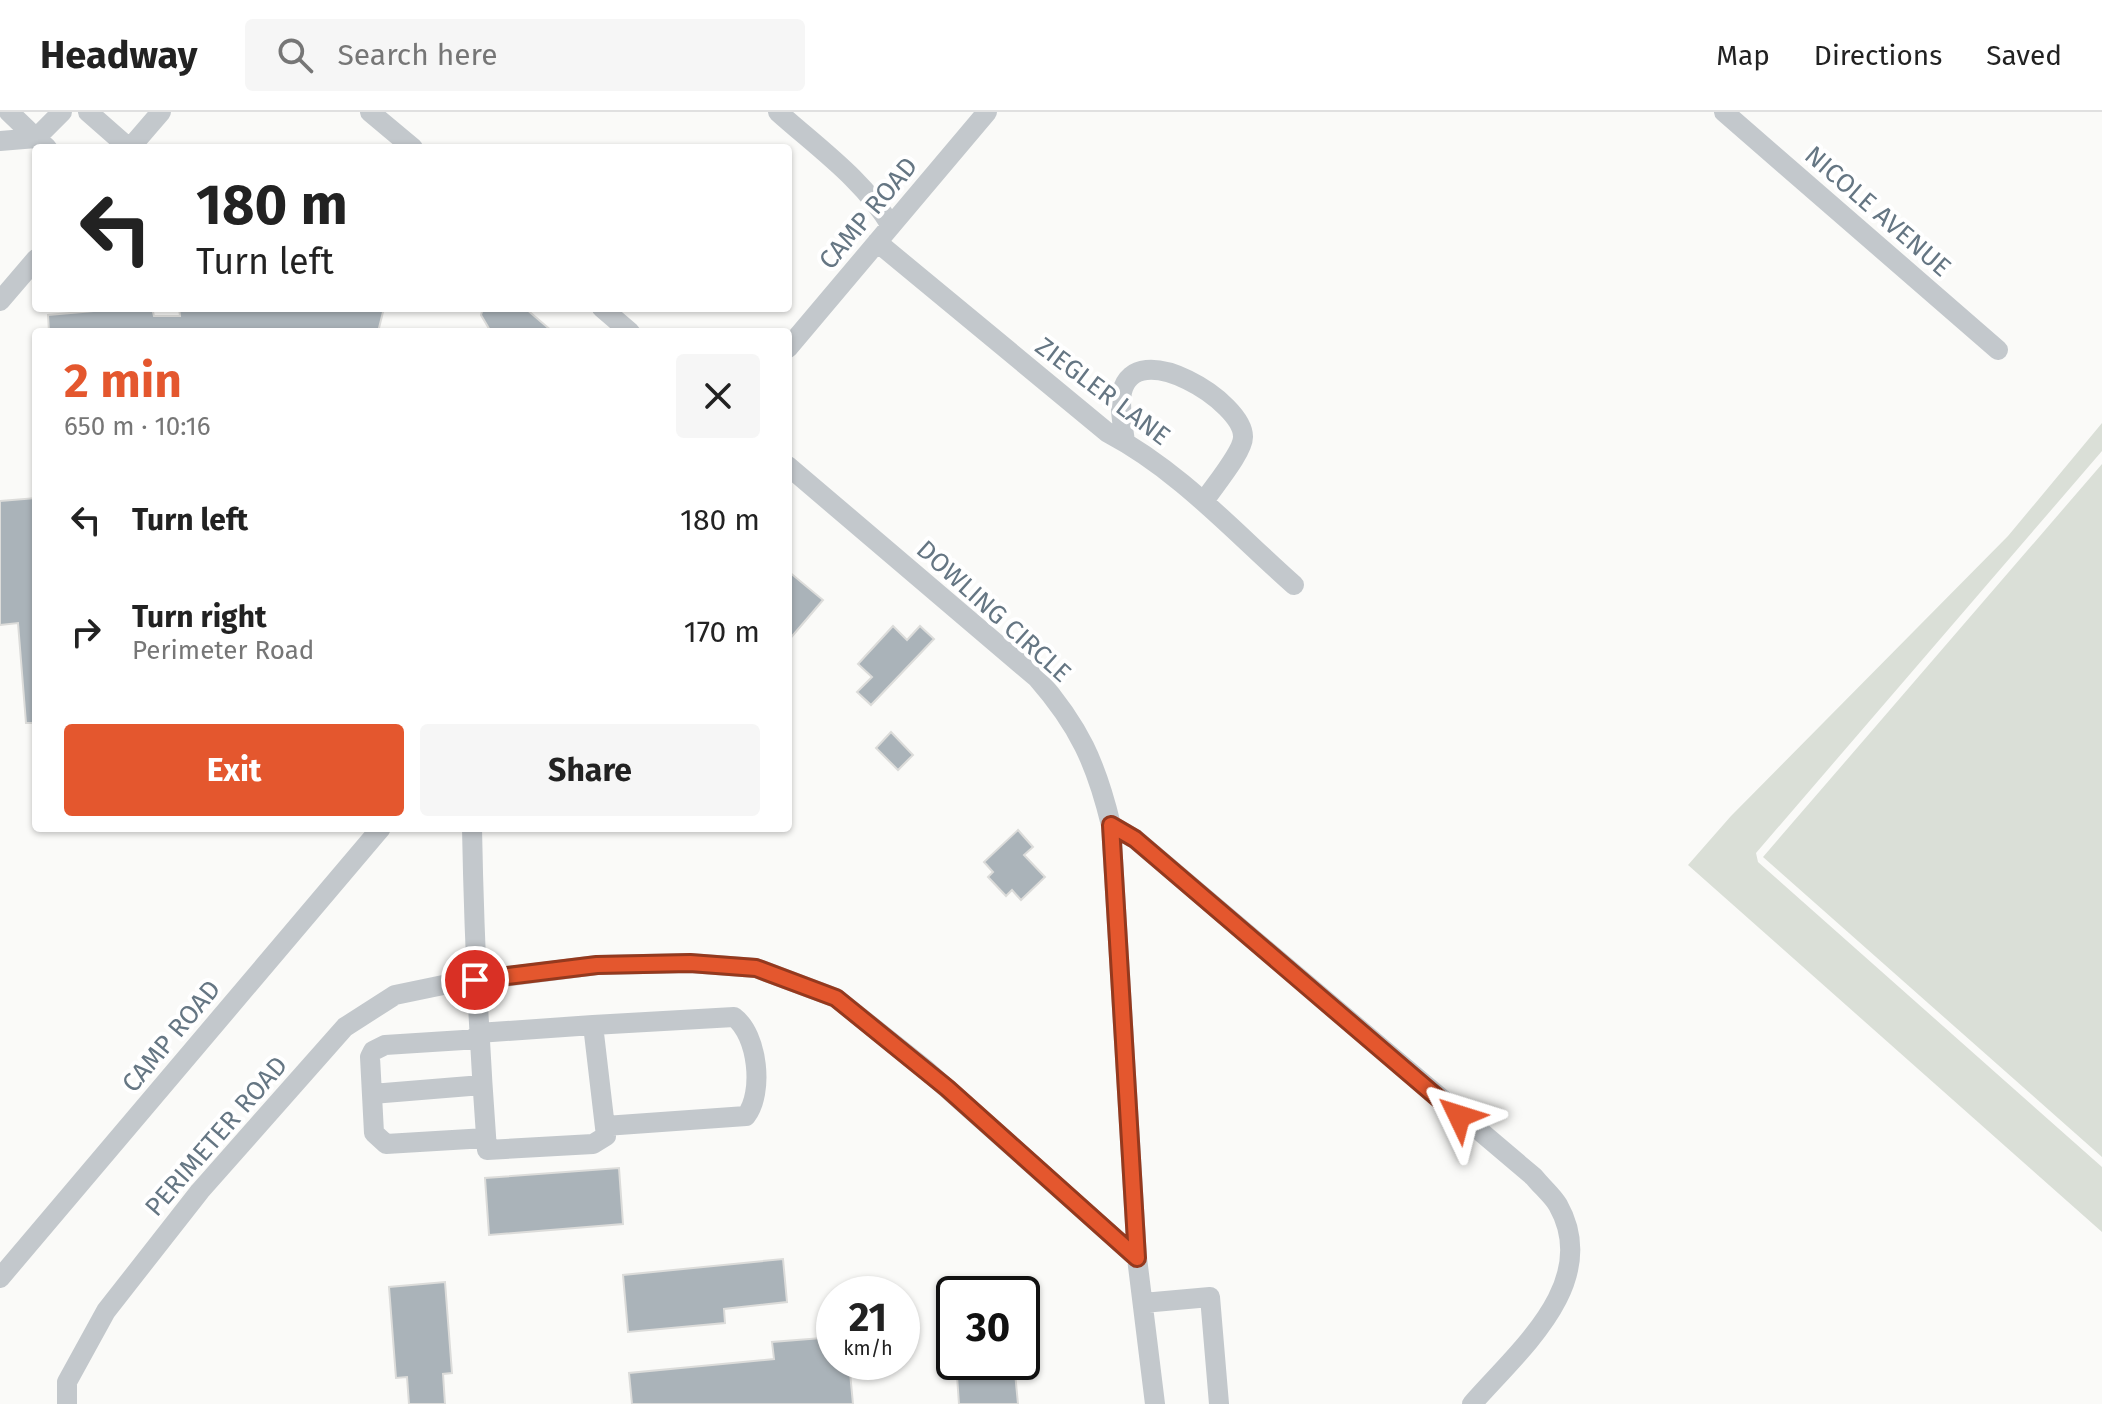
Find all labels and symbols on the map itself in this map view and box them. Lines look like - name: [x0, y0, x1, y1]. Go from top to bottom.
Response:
- street label: NICOLE AVENUE: [1798, 140, 1957, 283]
- street label: CAMP ROAD: [813, 151, 924, 276]
- street label: ZIEGLER LANE: [1029, 331, 1176, 452]
- street label: DOWLING CIRCLE: [910, 534, 1077, 689]
- pin: [441, 946, 509, 1014]
- street label: CAMP ROAD: [116, 974, 227, 1099]
- street label: PERIMETER ROAD: [139, 1050, 294, 1222]
- position arrow: [1417, 1074, 1501, 1158]
- speed limit sign: 30: [936, 1276, 1040, 1380]

